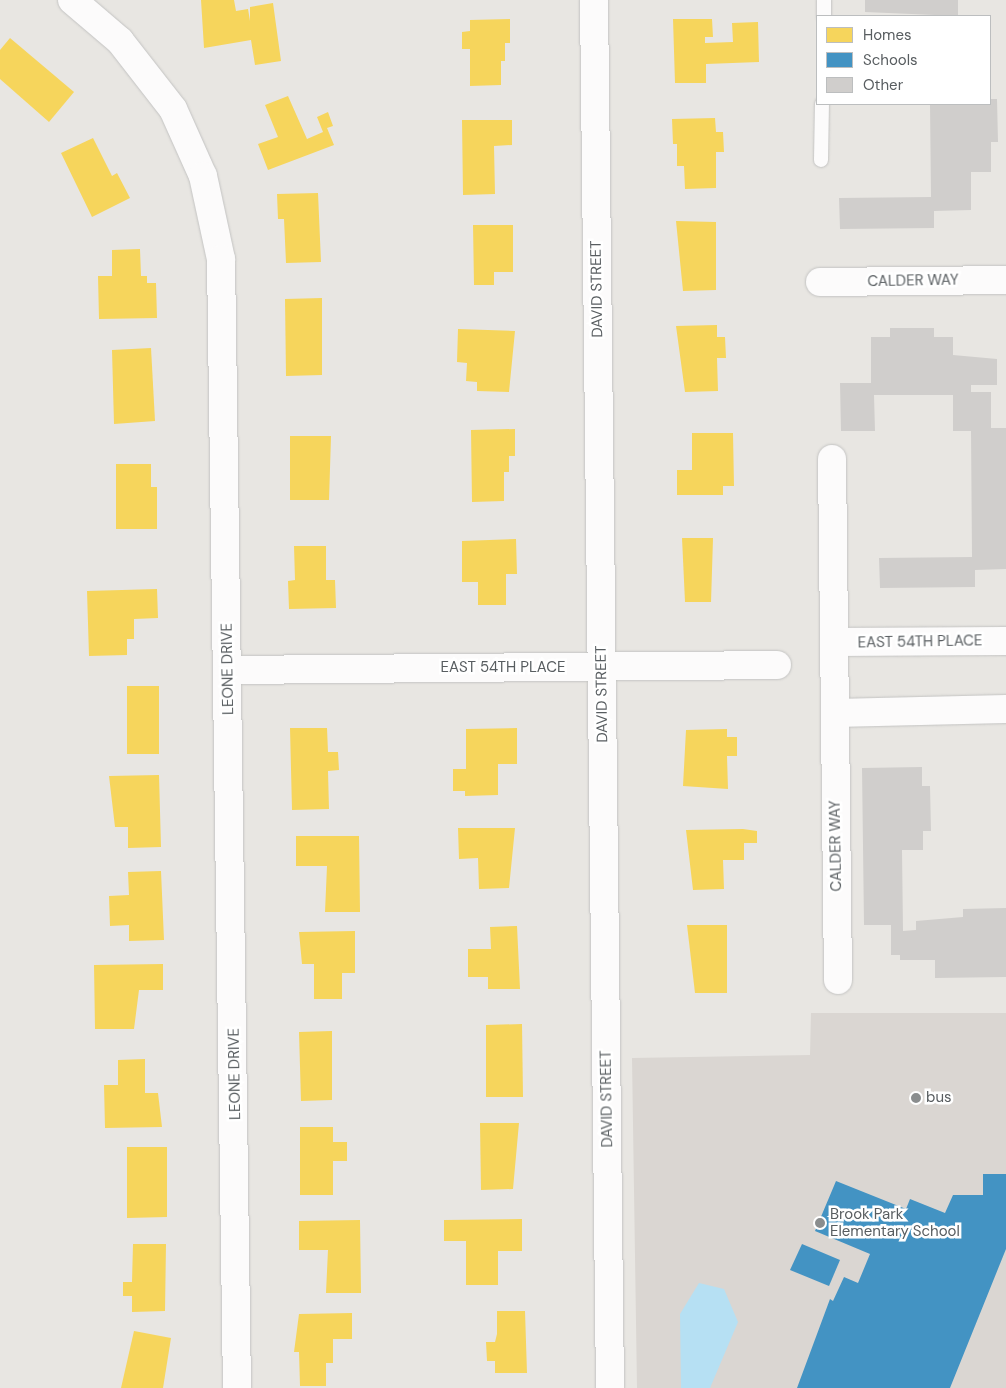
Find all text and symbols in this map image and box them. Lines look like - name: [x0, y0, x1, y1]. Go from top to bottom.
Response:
- legend: [816, 15, 991, 105]
- text: Homes: [863, 25, 912, 45]
- text: Schools: [863, 50, 918, 70]
- text: Other: [863, 75, 903, 95]
- street label: DAVID STREET: [587, 240, 607, 338]
- street label: CALDER WAY: [867, 271, 959, 291]
- street label: LEONE DRIVE: [218, 623, 238, 715]
- street label: EAST 54TH PLACE: [857, 632, 983, 652]
- street label: DAVID STREET: [592, 645, 612, 743]
- street label: EAST 54TH PLACE: [441, 659, 565, 677]
- street label: CALDER WAY: [826, 800, 846, 892]
- street label: LEONE DRIVE: [225, 1028, 245, 1120]
- street label: DAVID STREET: [597, 1050, 617, 1148]
- place label: bus: [926, 1089, 952, 1107]
- marker: bus: [910, 1092, 922, 1104]
- place label: Brook Park Elementary School: [830, 1205, 960, 1240]
- marker: Brook Park Elementary School: [814, 1217, 826, 1229]

